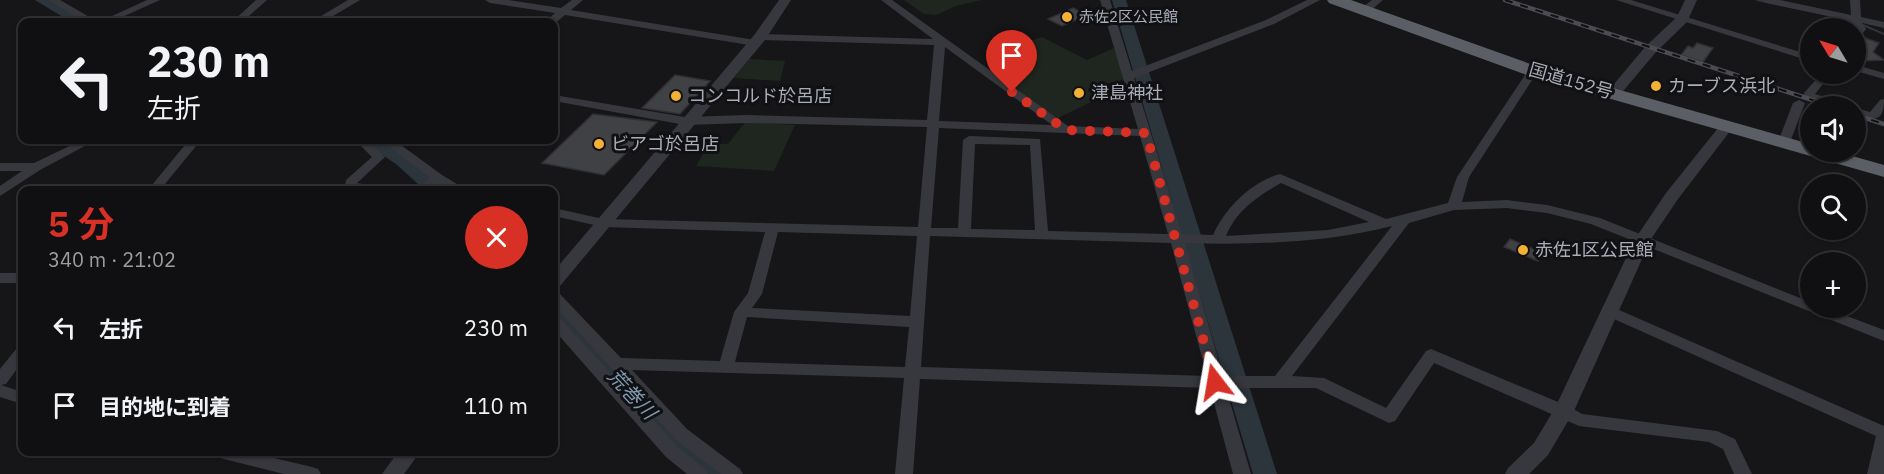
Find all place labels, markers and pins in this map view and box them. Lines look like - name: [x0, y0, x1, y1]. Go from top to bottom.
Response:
- place label: 赤佐2区公民館: [1079, 7, 1178, 26]
- marker: 赤佐2区公民館: [1060, 10, 1074, 24]
- pin: [986, 30, 1037, 92]
- place label: カーブス浜北: [1668, 74, 1775, 97]
- marker: カーブス浜北: [1649, 79, 1663, 93]
- place label: 津島神社: [1091, 81, 1163, 104]
- place label: コンコルド於呂店: [688, 84, 832, 107]
- marker: 津島神社: [1072, 86, 1086, 100]
- marker: コンコルド於呂店: [669, 89, 683, 103]
- place label: ビアゴ於呂店: [611, 132, 719, 155]
- marker: ビアゴ於呂店: [592, 137, 606, 151]
- place label: 赤佐1区公民館: [1535, 238, 1654, 261]
- marker: 赤佐1区公民館: [1516, 243, 1530, 257]

